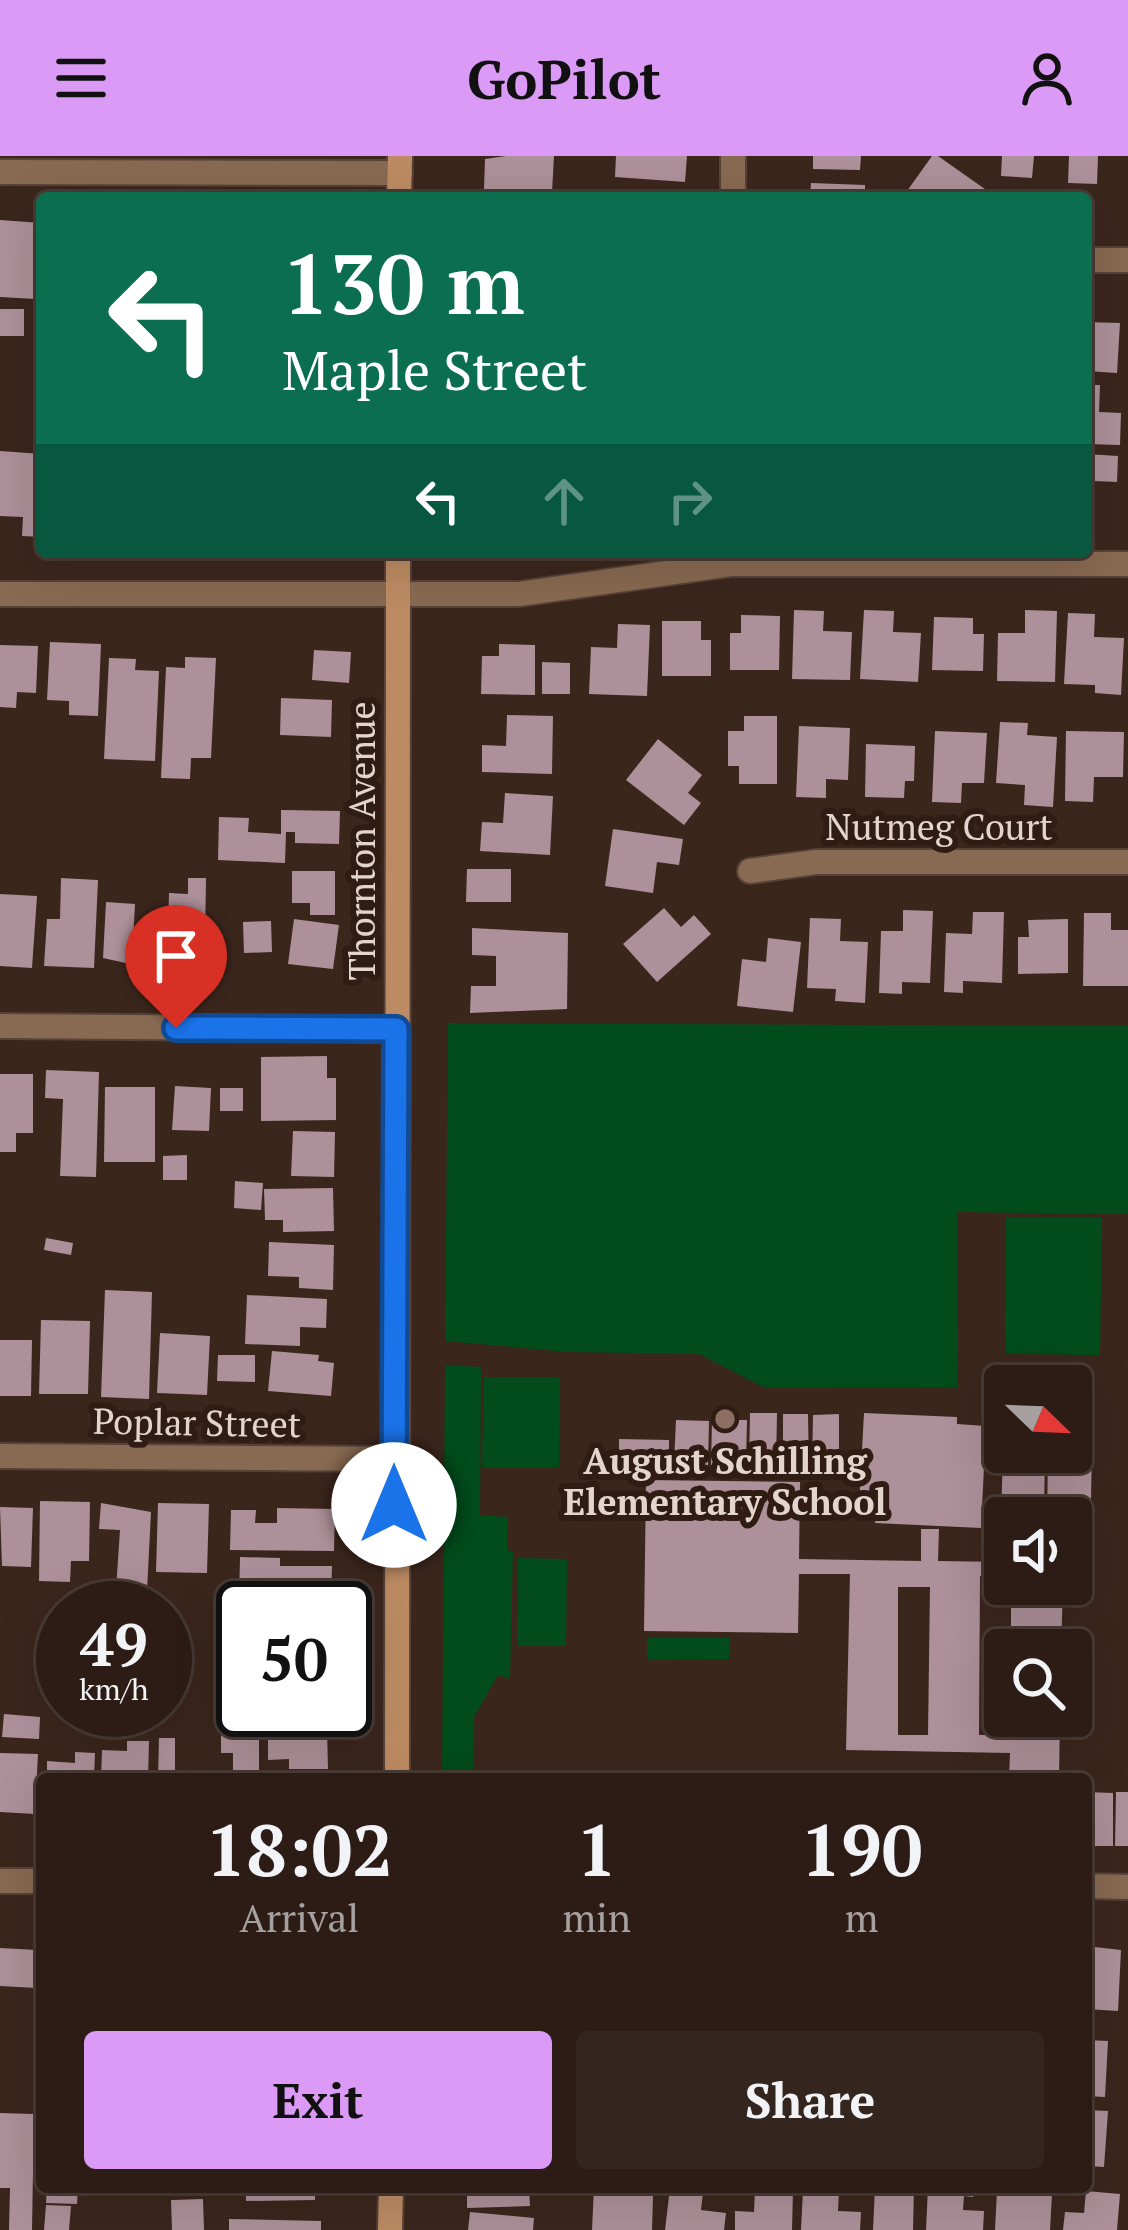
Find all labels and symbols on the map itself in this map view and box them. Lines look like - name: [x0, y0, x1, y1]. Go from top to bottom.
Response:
- street label: Thornton Avenue: [338, 701, 385, 981]
- street label: Nutmeg Court: [825, 803, 1053, 850]
- pin: [125, 905, 227, 1028]
- north arrow: [984, 1365, 1092, 1473]
- street label: Poplar Street: [92, 1397, 302, 1447]
- marker: August Schilling Elementary School: [712, 1406, 738, 1432]
- place label: August Schilling Elementary School: [563, 1437, 887, 1525]
- position arrow: [331, 1442, 457, 1568]
- speed limit sign: 50: [216, 1581, 372, 1737]

